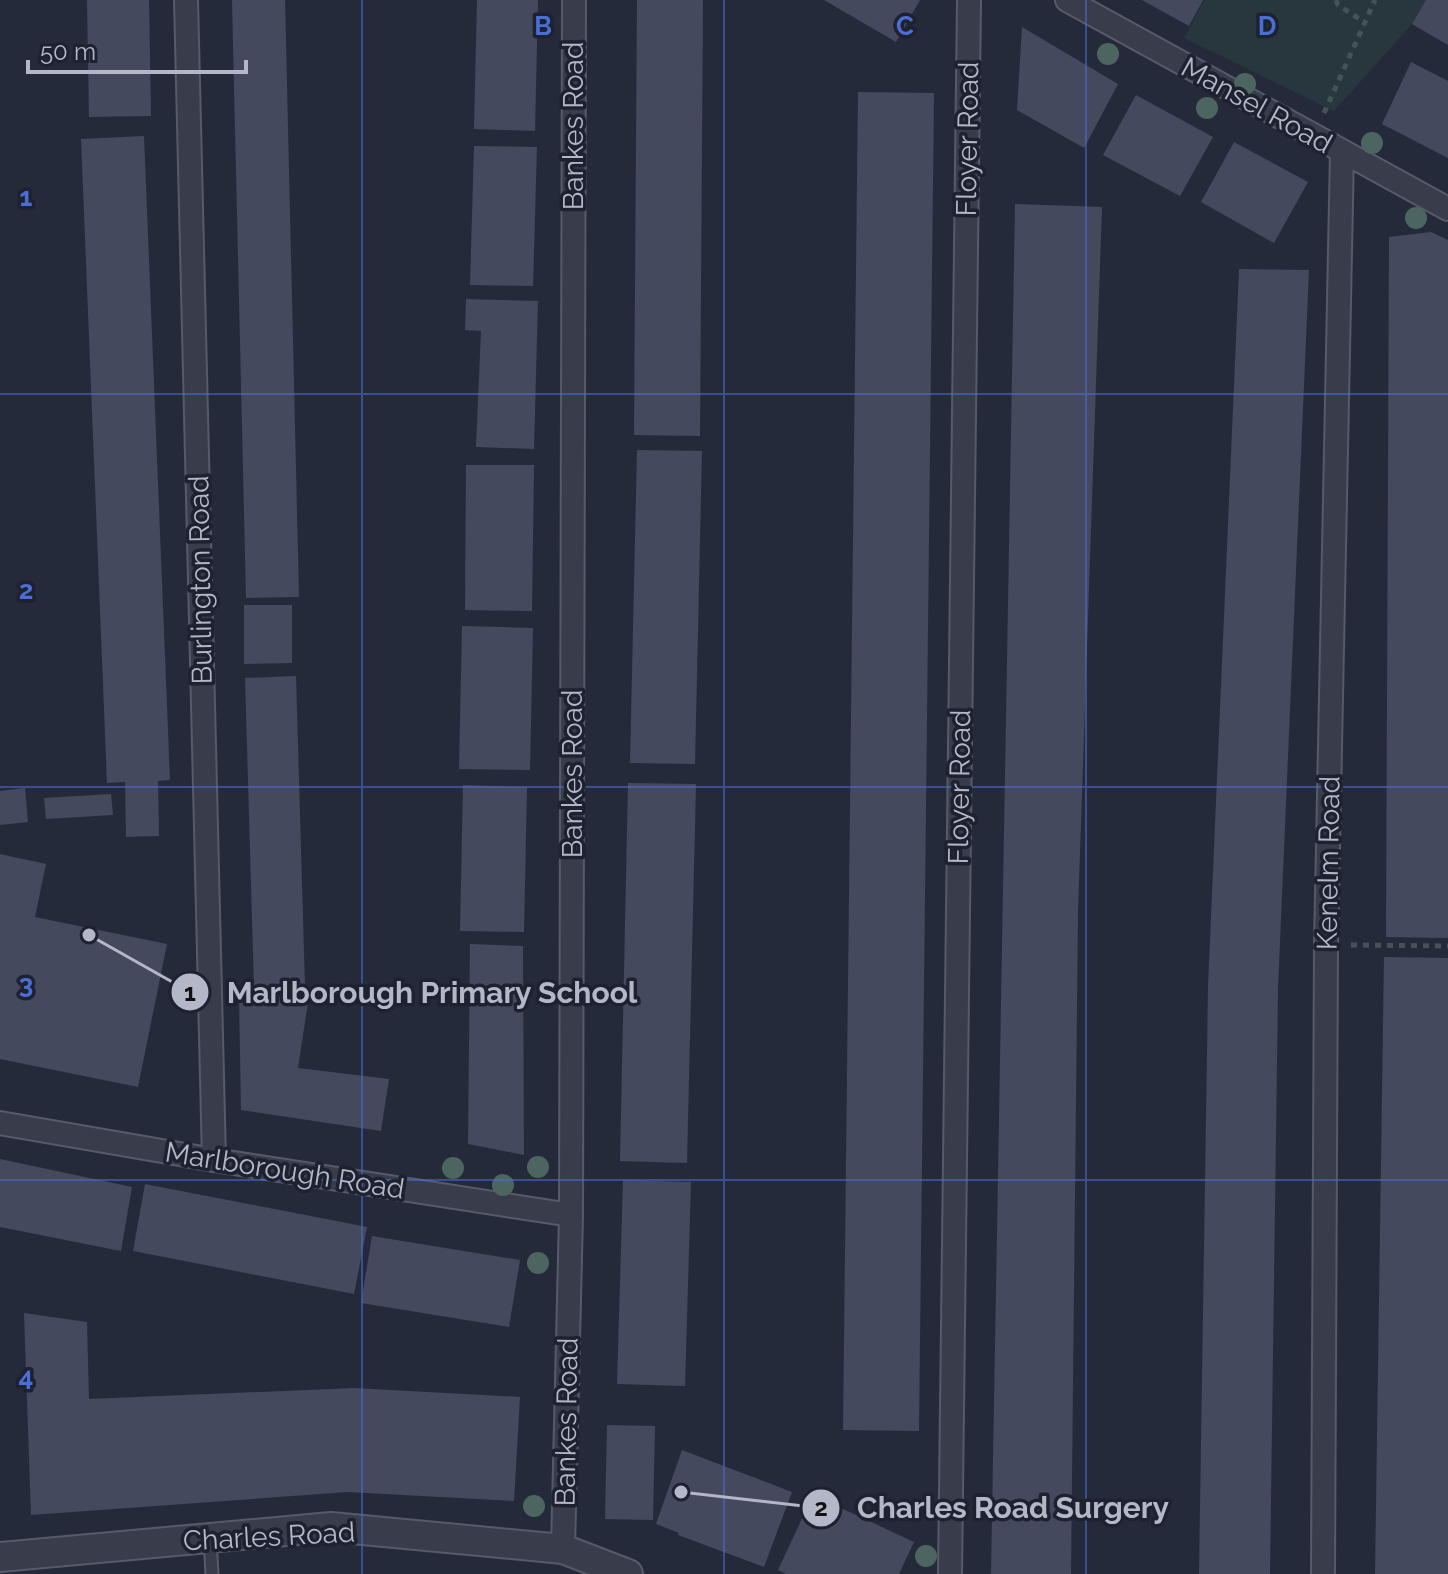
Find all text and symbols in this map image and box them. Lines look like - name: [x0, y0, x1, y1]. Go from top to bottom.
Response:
- text: B: [534, 11, 552, 41]
- text: C: [896, 11, 914, 41]
- text: D: [1258, 11, 1276, 41]
- scale bar: [28, 24, 246, 74]
- text: 50 m: [40, 37, 96, 66]
- street label: Bankes Road: [557, 42, 590, 210]
- street label: Mansel Road: [1176, 51, 1338, 160]
- street label: Floyer Road: [950, 61, 985, 217]
- text: 1: [20, 182, 33, 212]
- street label: Burlington Road: [182, 475, 219, 685]
- text: 2: [19, 575, 33, 605]
- street label: Bankes Road: [556, 690, 589, 858]
- street label: Floyer Road: [942, 709, 977, 865]
- street label: Kenelm Road: [1310, 776, 1347, 950]
- callout: Marlborough Primary School: [170, 965, 654, 1019]
- text: 3: [19, 969, 33, 999]
- text: Marlborough Primary School: [227, 975, 638, 1010]
- text: 1: [184, 978, 196, 1007]
- street label: Marlborough Road: [163, 1135, 407, 1206]
- street label: Bankes Road: [549, 1337, 584, 1507]
- text: 4: [19, 1362, 33, 1392]
- callout: Charles Road Surgery: [801, 1481, 1185, 1535]
- text: Charles Road Surgery: [857, 1490, 1169, 1525]
- text: 2: [814, 1493, 828, 1522]
- street label: Charles Road: [182, 1516, 356, 1557]

